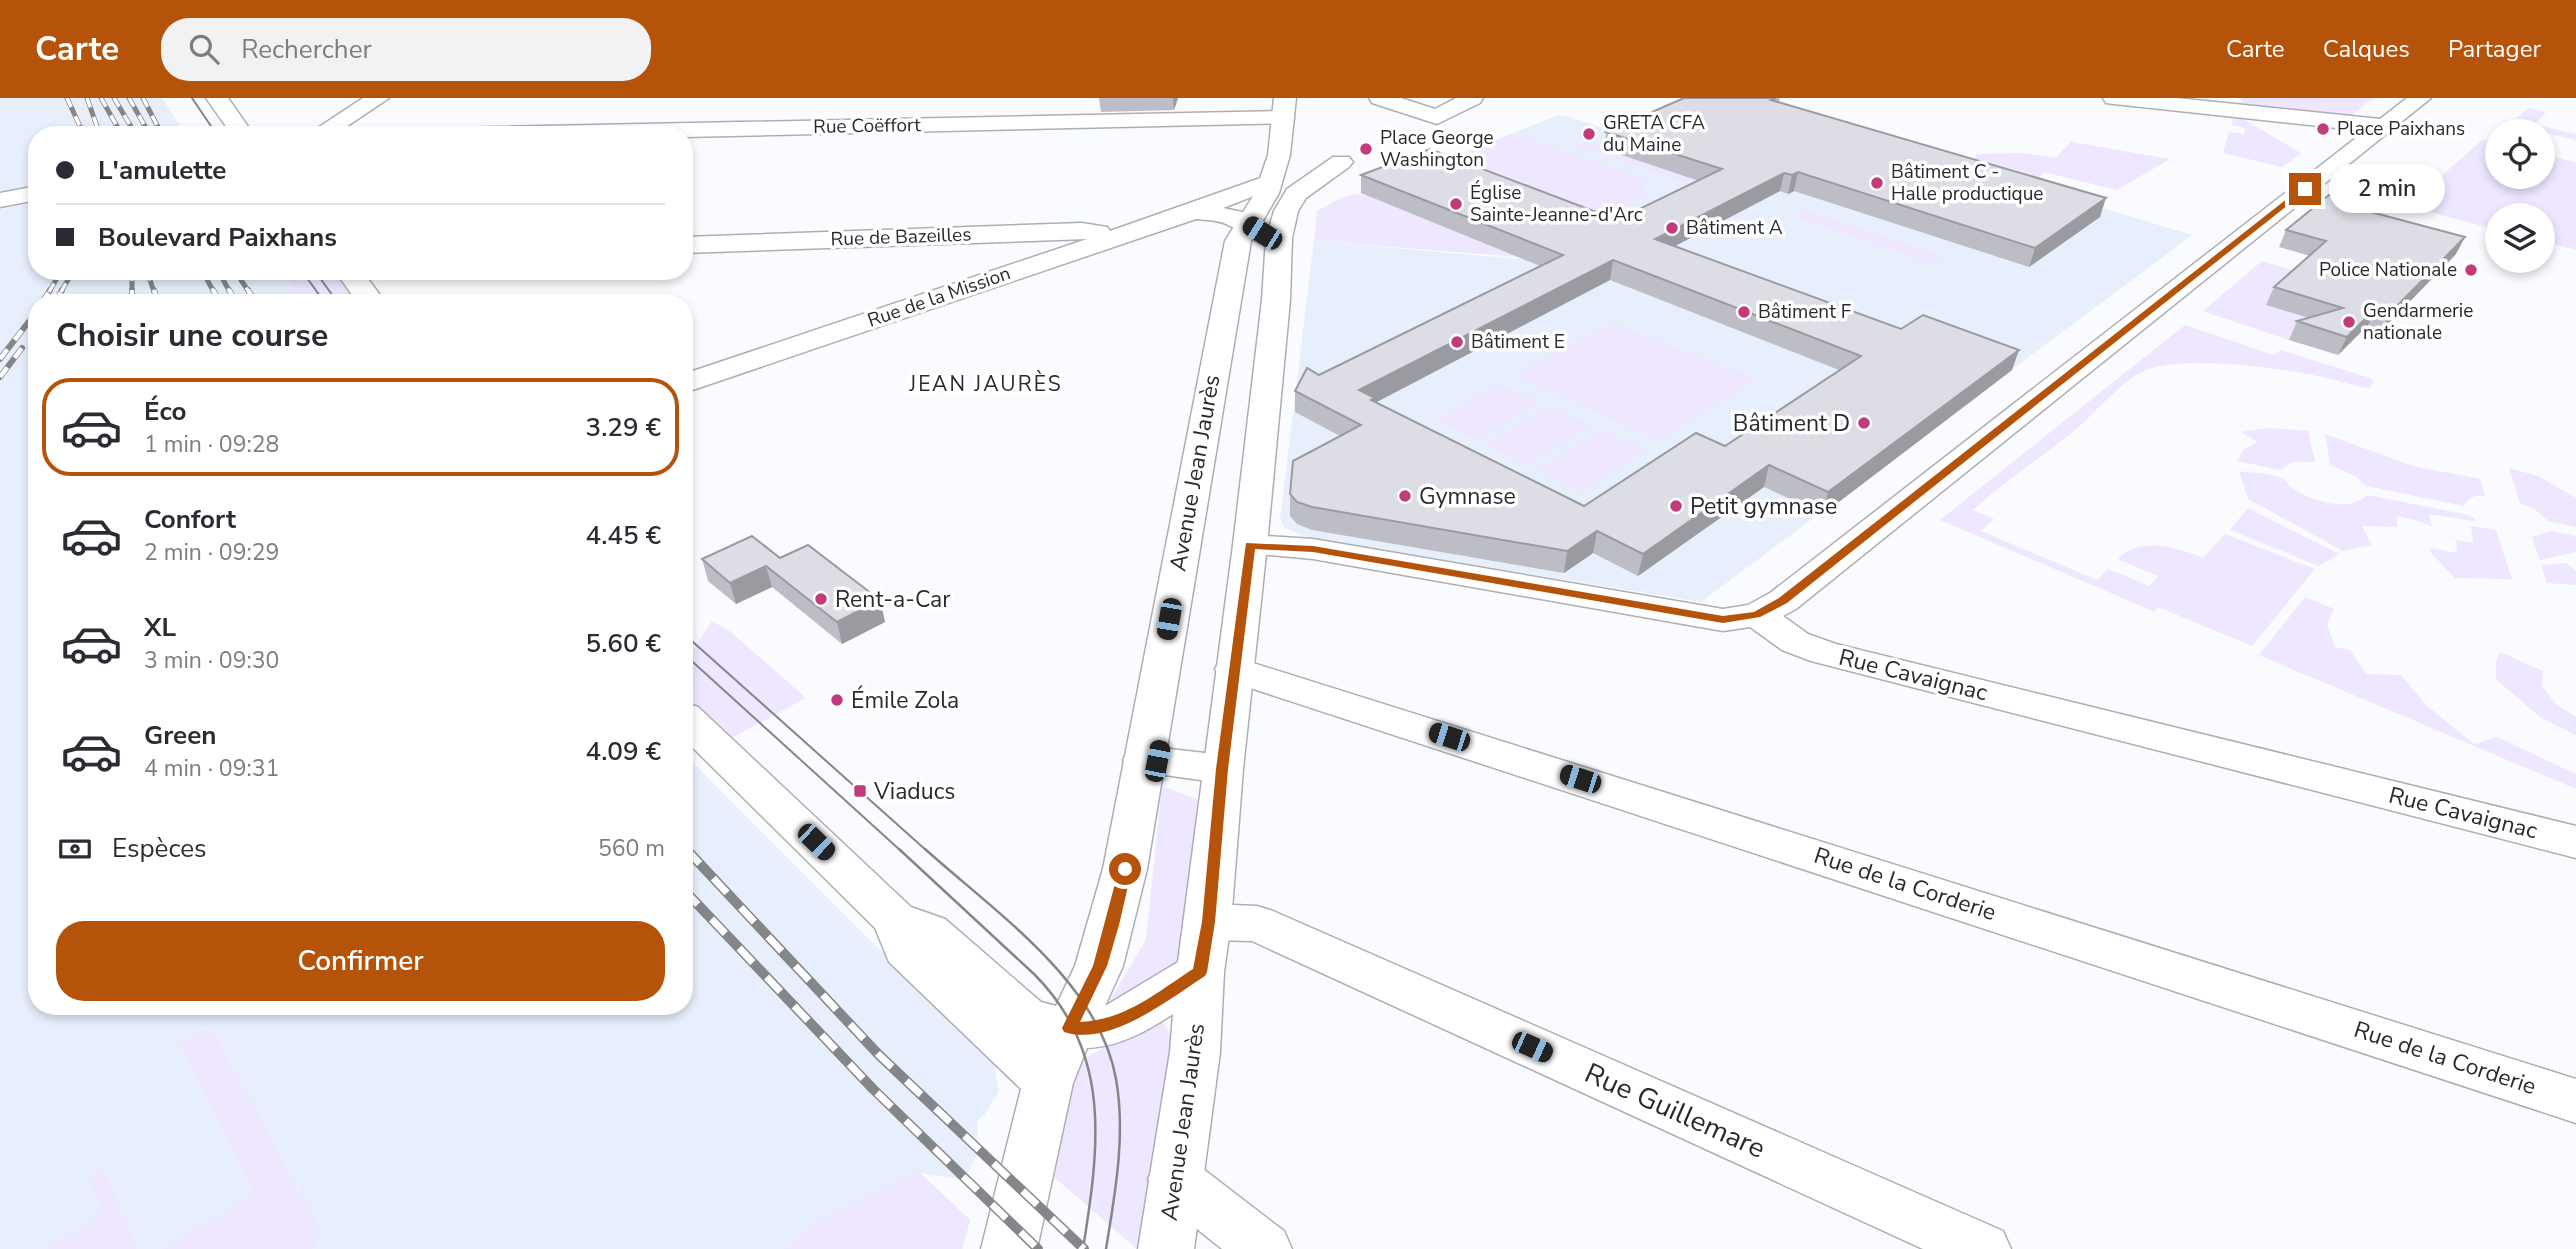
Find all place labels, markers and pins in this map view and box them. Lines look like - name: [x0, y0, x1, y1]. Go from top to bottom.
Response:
- place label: GRETA CFA du Maine: [1603, 110, 1705, 158]
- place label: Place Paixhans: [2337, 116, 2465, 142]
- marker: Place Paixhans: [2315, 121, 2331, 137]
- place label: Place George Washington: [1380, 125, 1494, 173]
- marker: GRETA CFA du Maine: [1581, 126, 1597, 142]
- marker: Place George Washington: [1358, 141, 1374, 157]
- place label: Bâtiment C - Halle productique: [1891, 159, 2043, 207]
- marker: Bâtiment C - Halle productique: [1869, 175, 1885, 191]
- place label: Église Sainte-Jeanne-d'Arc: [1470, 180, 1643, 228]
- marker: Église Sainte-Jeanne-d'Arc: [1448, 196, 1464, 212]
- place label: Bâtiment A: [1686, 215, 1783, 241]
- marker: Bâtiment A: [1664, 220, 1680, 236]
- place label: Police Nationale: [2319, 257, 2457, 283]
- marker: Police Nationale: [2463, 262, 2479, 278]
- place label: Gendarmerie nationale: [2363, 298, 2473, 346]
- place label: Bâtiment F: [1758, 299, 1851, 325]
- marker: Bâtiment F: [1736, 304, 1752, 320]
- marker: Gendarmerie nationale: [2341, 314, 2357, 330]
- place label: Bâtiment E: [1471, 329, 1565, 355]
- marker: Bâtiment E: [1449, 334, 1465, 350]
- place label: Bâtiment D: [1733, 408, 1850, 439]
- marker: Bâtiment D: [1856, 415, 1872, 431]
- place label: Gymnase: [1419, 481, 1516, 512]
- marker: Gymnase: [1397, 488, 1413, 504]
- place label: Petit gymnase: [1690, 491, 1837, 522]
- marker: Petit gymnase: [1668, 498, 1684, 514]
- place label: Rent-a-Car: [835, 584, 951, 615]
- marker: Rent-a-Car: [813, 591, 829, 607]
- place label: Émile Zola: [851, 685, 959, 716]
- marker: Émile Zola: [829, 692, 845, 708]
- place label: Viaducs: [873, 776, 955, 807]
- marker: Viaducs: [852, 783, 868, 799]

